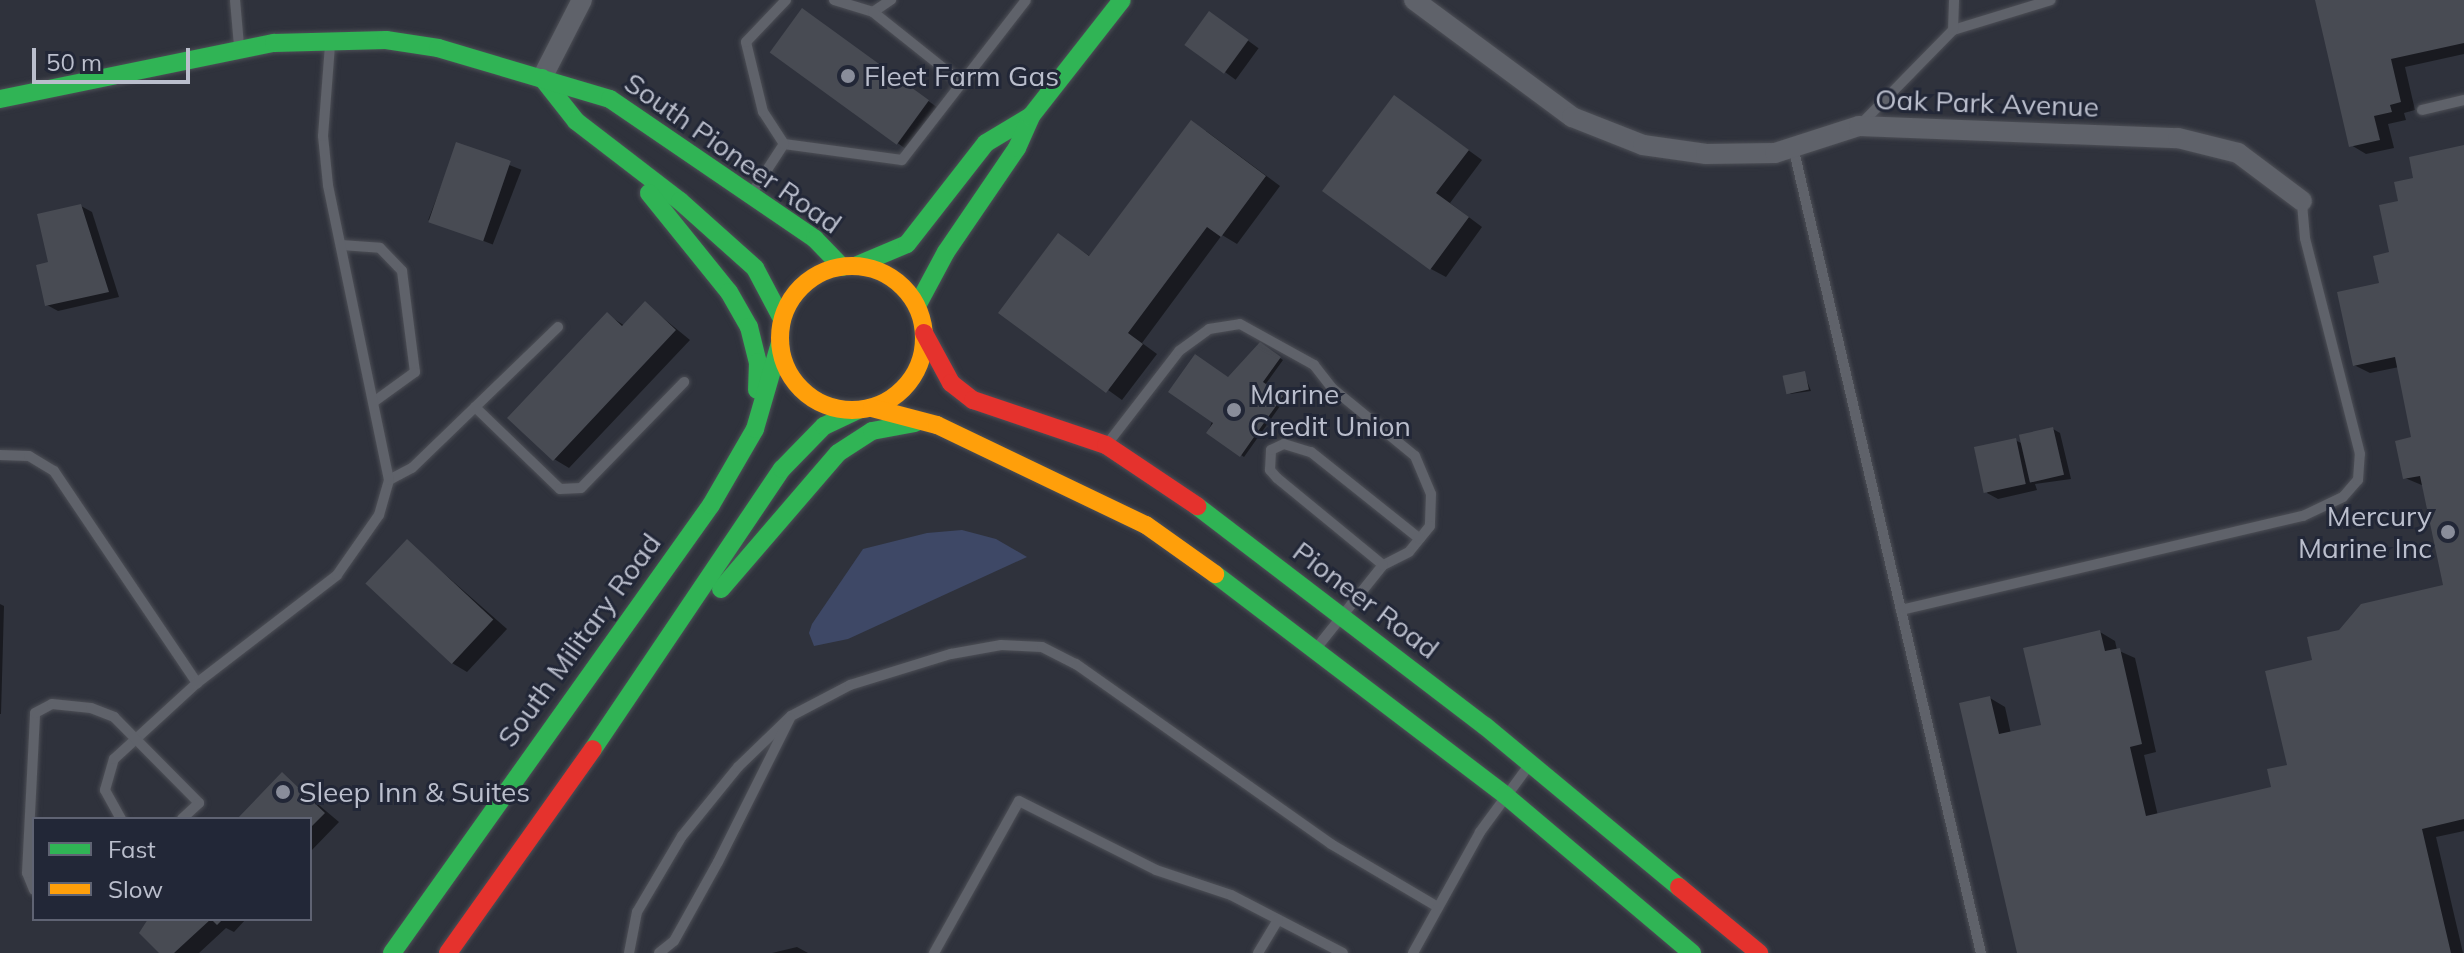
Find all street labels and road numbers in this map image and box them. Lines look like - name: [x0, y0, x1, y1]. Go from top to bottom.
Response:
- street label: South Pioneer Road: [618, 66, 848, 240]
- street label: Oak Park Avenue: [1875, 82, 2099, 124]
- street label: South Military Road: [490, 527, 668, 753]
- street label: Pioneer Road: [1286, 534, 1446, 666]

